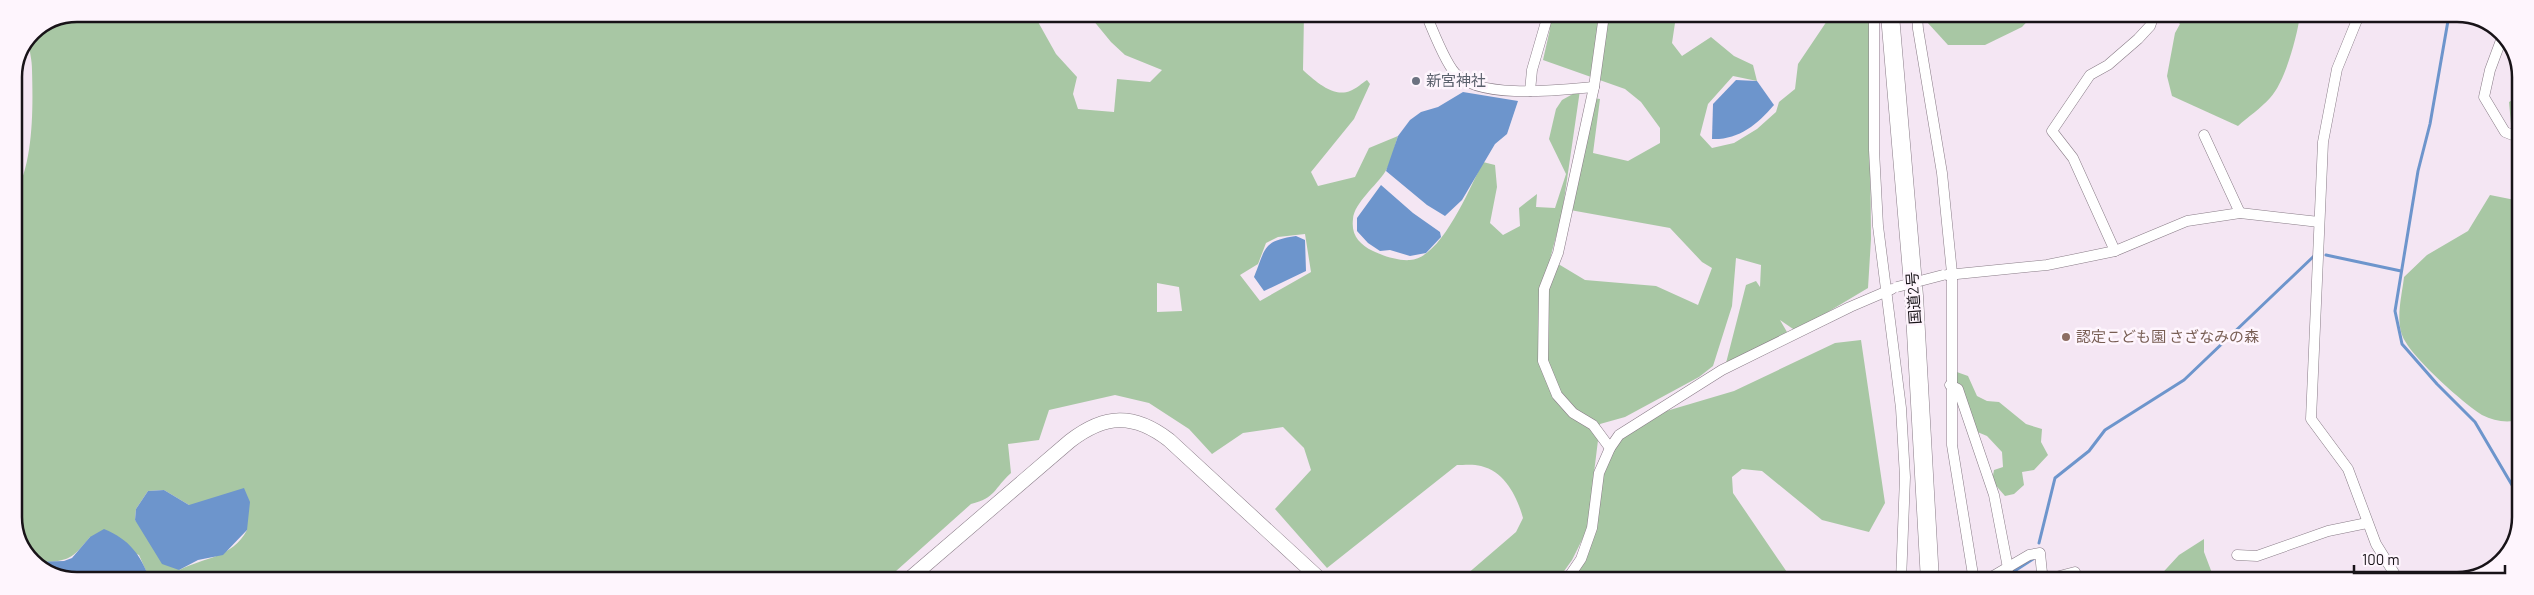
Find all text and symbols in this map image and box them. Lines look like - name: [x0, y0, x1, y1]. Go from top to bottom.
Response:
- place label: 新宮神社: [1426, 71, 1486, 89]
- marker: 新宮神社: [1410, 75, 1422, 87]
- street label: 国道2号: [1902, 271, 1924, 325]
- place label: 認定こども園 さざなみの森: [2076, 327, 2259, 345]
- marker: 認定こども園 さざなみの森: [2060, 331, 2072, 343]
- scale bar: [2354, 542, 2505, 574]
- text: 100 m: [2362, 550, 2400, 568]

